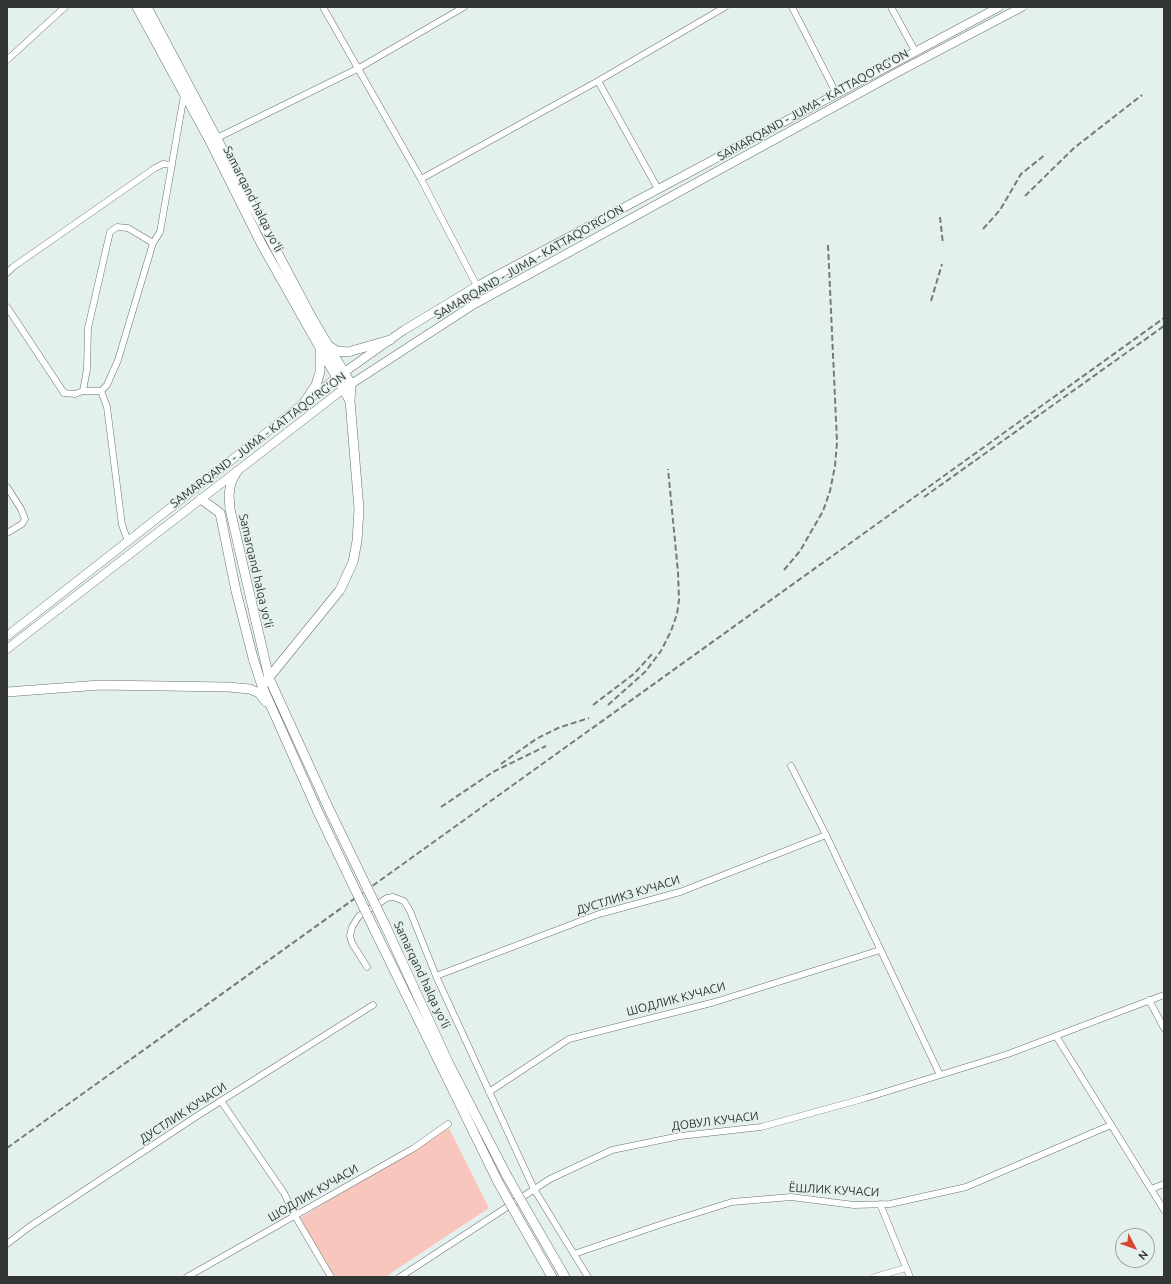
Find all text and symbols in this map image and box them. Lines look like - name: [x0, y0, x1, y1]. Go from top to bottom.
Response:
- street label: SAMARQAND - JUMA - KATTAQO‘RG‘ON: [715, 46, 911, 164]
- street label: Samarqand halqa yoʻli: [220, 144, 286, 254]
- street label: SAMARQAND - JUMA - KATTAQO‘RG‘ON: [432, 202, 626, 322]
- street label: SAMARQAND - JUMA - KATTAQO‘RG‘ON: [167, 369, 349, 511]
- street label: Samarqand halqa yoʻli: [236, 512, 276, 630]
- street label: ДУСТЛИК3 КУЧАСИ: [574, 872, 682, 918]
- street label: Samarqand halqa yoʻli: [391, 919, 453, 1031]
- street label: ШОДЛИК КУЧАСИ: [625, 979, 727, 1019]
- street label: ДУСТЛИК КУЧАСИ: [137, 1079, 229, 1147]
- street label: ДОВУЛ КУЧАСИ: [671, 1109, 759, 1133]
- street label: ШОДЛИК КУЧАСИ: [265, 1161, 361, 1225]
- street label: ЁШЛИК КУЧАСИ: [788, 1180, 880, 1200]
- north arrow: [1115, 1228, 1155, 1268]
- text: N: [1136, 1248, 1151, 1262]

